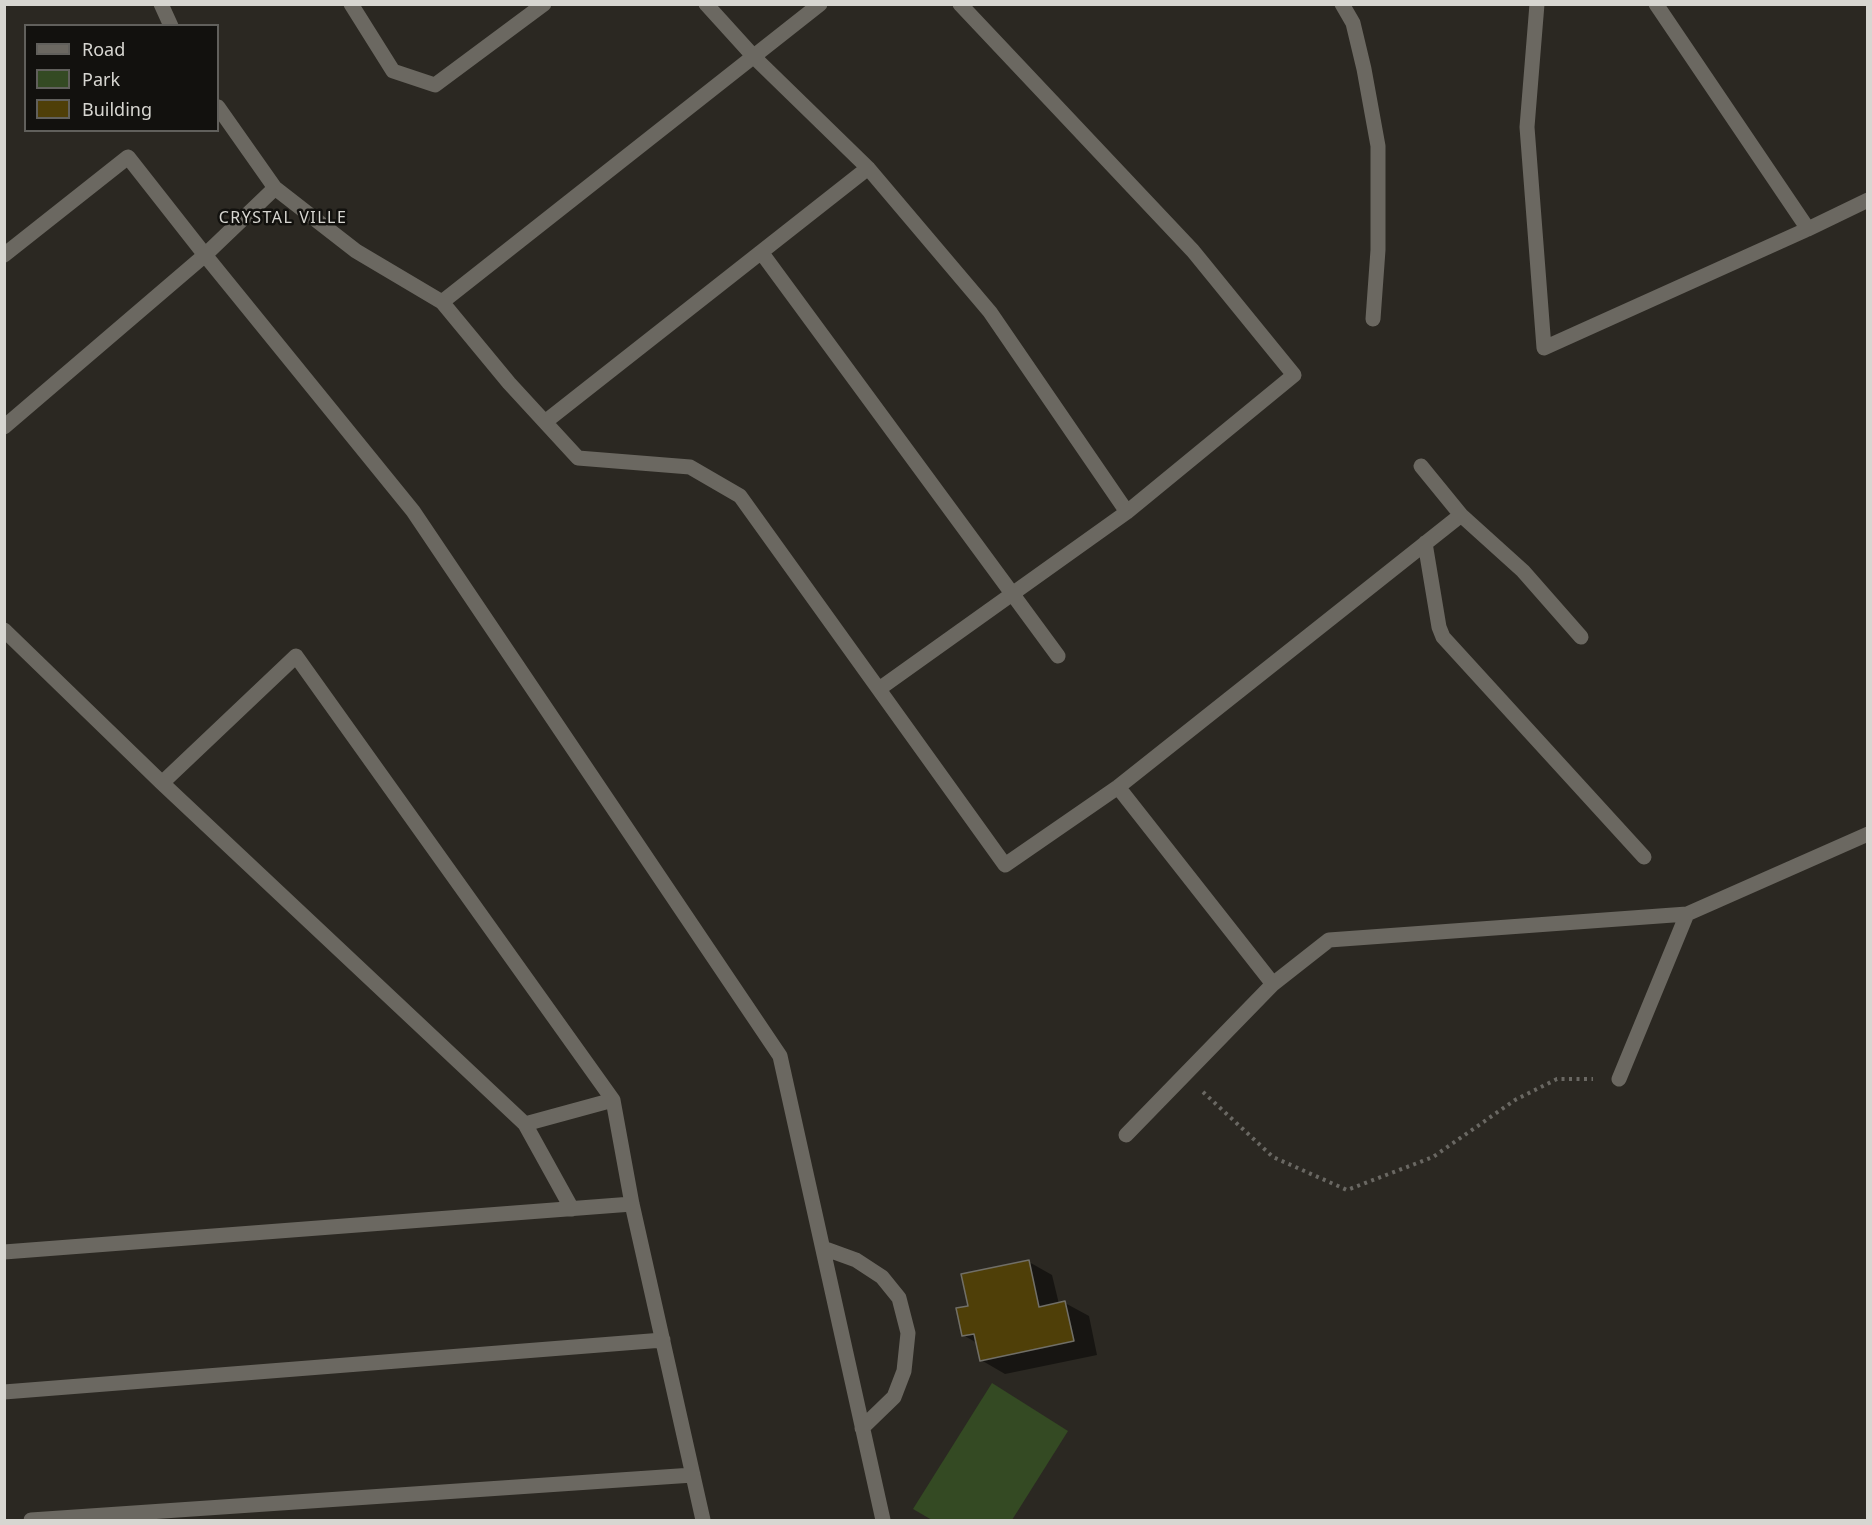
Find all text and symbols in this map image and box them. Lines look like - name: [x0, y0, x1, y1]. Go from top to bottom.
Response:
- legend: [24, 24, 219, 132]
- text: Road: [82, 37, 125, 61]
- text: Park: [82, 67, 120, 91]
- text: Building: [82, 97, 152, 121]
- district label: CRYSTAL VILLE: [219, 208, 347, 228]

